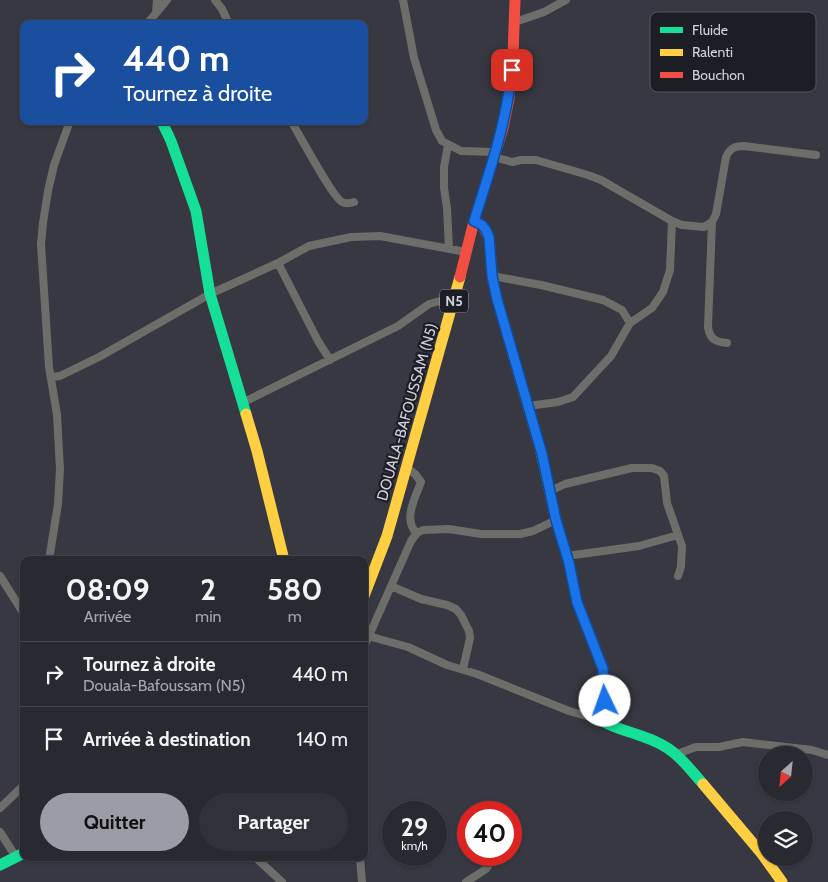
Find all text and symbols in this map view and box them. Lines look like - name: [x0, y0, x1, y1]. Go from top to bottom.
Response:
- legend: [650, 12, 816, 92]
- text: Fluide: [692, 21, 728, 39]
- text: 440 m: [123, 37, 229, 80]
- icon: right: [40, 40, 105, 105]
- text: Ralenti: [692, 43, 733, 61]
- pin: [491, 49, 533, 91]
- icon: arrive: [498, 56, 526, 84]
- text: Bouchon: [692, 66, 745, 84]
- text: Tournez à droite: [123, 80, 272, 107]
- road number: N5: [440, 290, 468, 312]
- street label: DOUALA-BAFOUSSAM (N5): [373, 321, 441, 503]
- text: 08:09: [66, 571, 150, 608]
- text: 2: [200, 571, 216, 608]
- text: 580: [267, 571, 322, 608]
- text: Arrivée: [84, 607, 131, 626]
- text: min: [195, 607, 221, 626]
- text: m: [288, 607, 302, 626]
- text: Tournez à droite: [83, 653, 216, 676]
- icon: right: [40, 660, 68, 688]
- text: 440 m: [292, 663, 348, 686]
- position arrow: [578, 674, 630, 726]
- text: Douala-Bafoussam (N5): [83, 676, 245, 695]
- icon: arrive: [40, 725, 68, 753]
- text: Arrivée à destination: [83, 728, 251, 751]
- text: 140 m: [297, 728, 348, 751]
- north arrow: [758, 746, 812, 801]
- map controls: [758, 746, 813, 866]
- button: Quitter: [40, 793, 189, 851]
- button: Partager: [199, 793, 348, 851]
- speed limit sign: 40: [457, 801, 522, 866]
- button: layers: [758, 811, 813, 866]
- text: 29: [401, 812, 428, 842]
- text: km/h: [401, 838, 428, 853]

